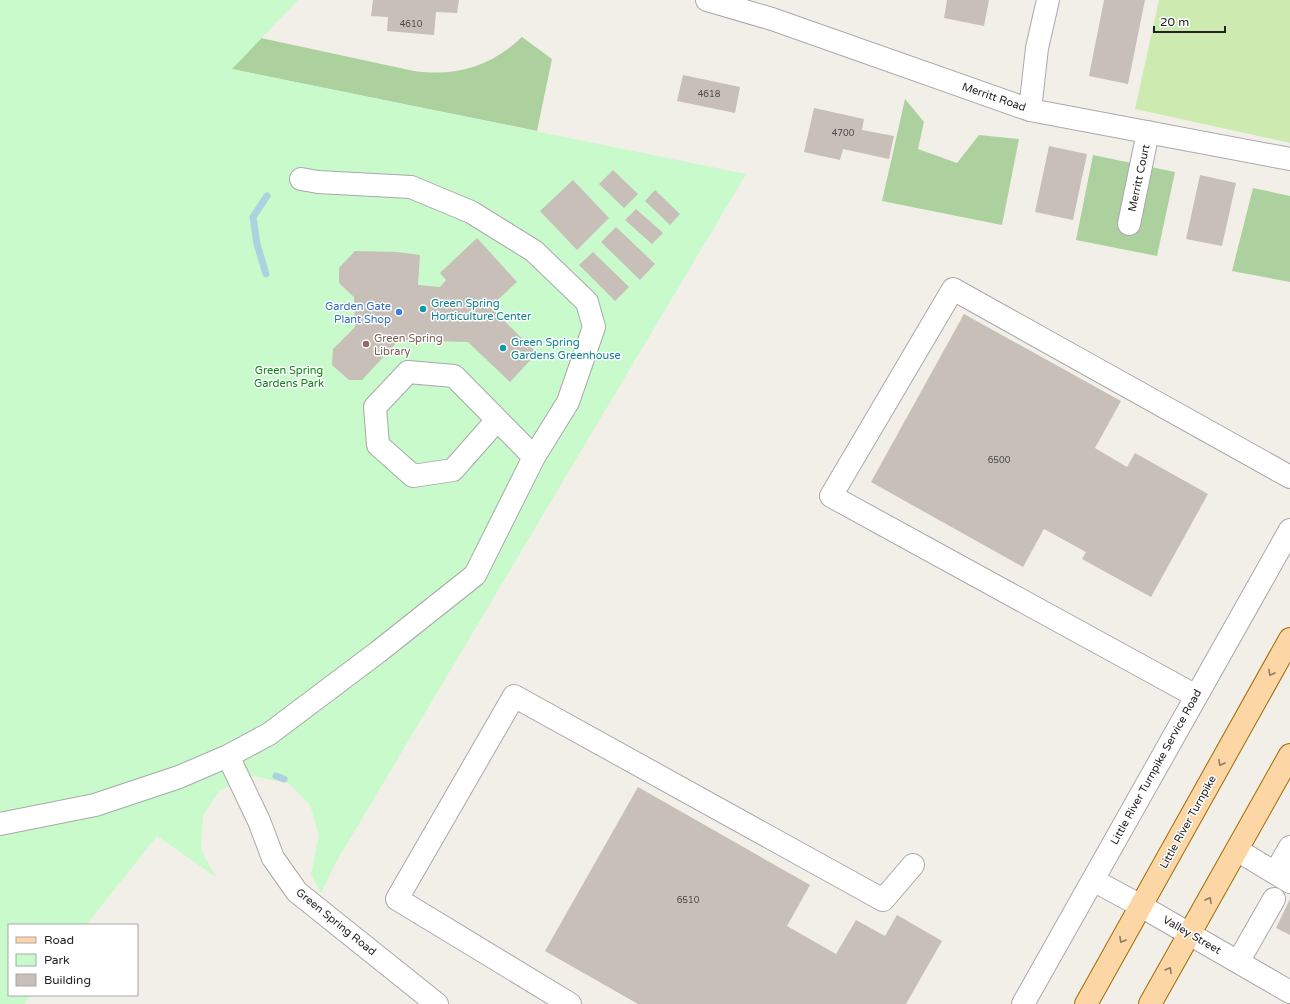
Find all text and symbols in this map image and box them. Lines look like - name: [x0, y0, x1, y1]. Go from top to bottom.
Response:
- scale bar: [1154, 8, 1225, 34]
- text: 20 m: [1160, 15, 1189, 29]
- house number: 4610: [400, 19, 423, 30]
- street label: Merritt Road: [960, 80, 1028, 114]
- house number: 4618: [698, 89, 721, 100]
- house number: 4700: [832, 128, 855, 139]
- street label: Merritt Court: [1126, 143, 1152, 213]
- place label: Green Spring Horticulture Center: [431, 297, 532, 323]
- place label: Garden Gate Plant Shop: [325, 300, 391, 326]
- marker: Green Spring Horticulture Center: [418, 304, 428, 314]
- marker: Garden Gate Plant Shop: [394, 307, 404, 317]
- place label: Green Spring Library: [374, 332, 443, 358]
- place label: Green Spring Gardens Greenhouse: [511, 336, 621, 362]
- marker: Green Spring Library: [361, 339, 371, 349]
- marker: Green Spring Gardens Greenhouse: [498, 343, 508, 353]
- park label: Green Spring Gardens Park: [254, 364, 324, 390]
- house number: 6500: [988, 455, 1011, 466]
- one-way arrow: [1268, 669, 1275, 676]
- street label: Little River Turnpike Service Road: [1108, 687, 1204, 847]
- one-way arrow: [1218, 759, 1225, 766]
- street label: Little River Turnpike: [1157, 773, 1219, 871]
- street label: Green Spring Road: [293, 886, 379, 958]
- house number: 6510: [677, 895, 700, 906]
- one-way arrow: [1204, 897, 1211, 904]
- street label: Valley Street: [1161, 913, 1223, 957]
- legend: [8, 924, 138, 996]
- text: Road: [44, 933, 74, 947]
- one-way arrow: [1120, 936, 1127, 943]
- text: Park: [44, 953, 70, 967]
- one-way arrow: [1164, 967, 1171, 974]
- text: Building: [44, 973, 91, 987]

